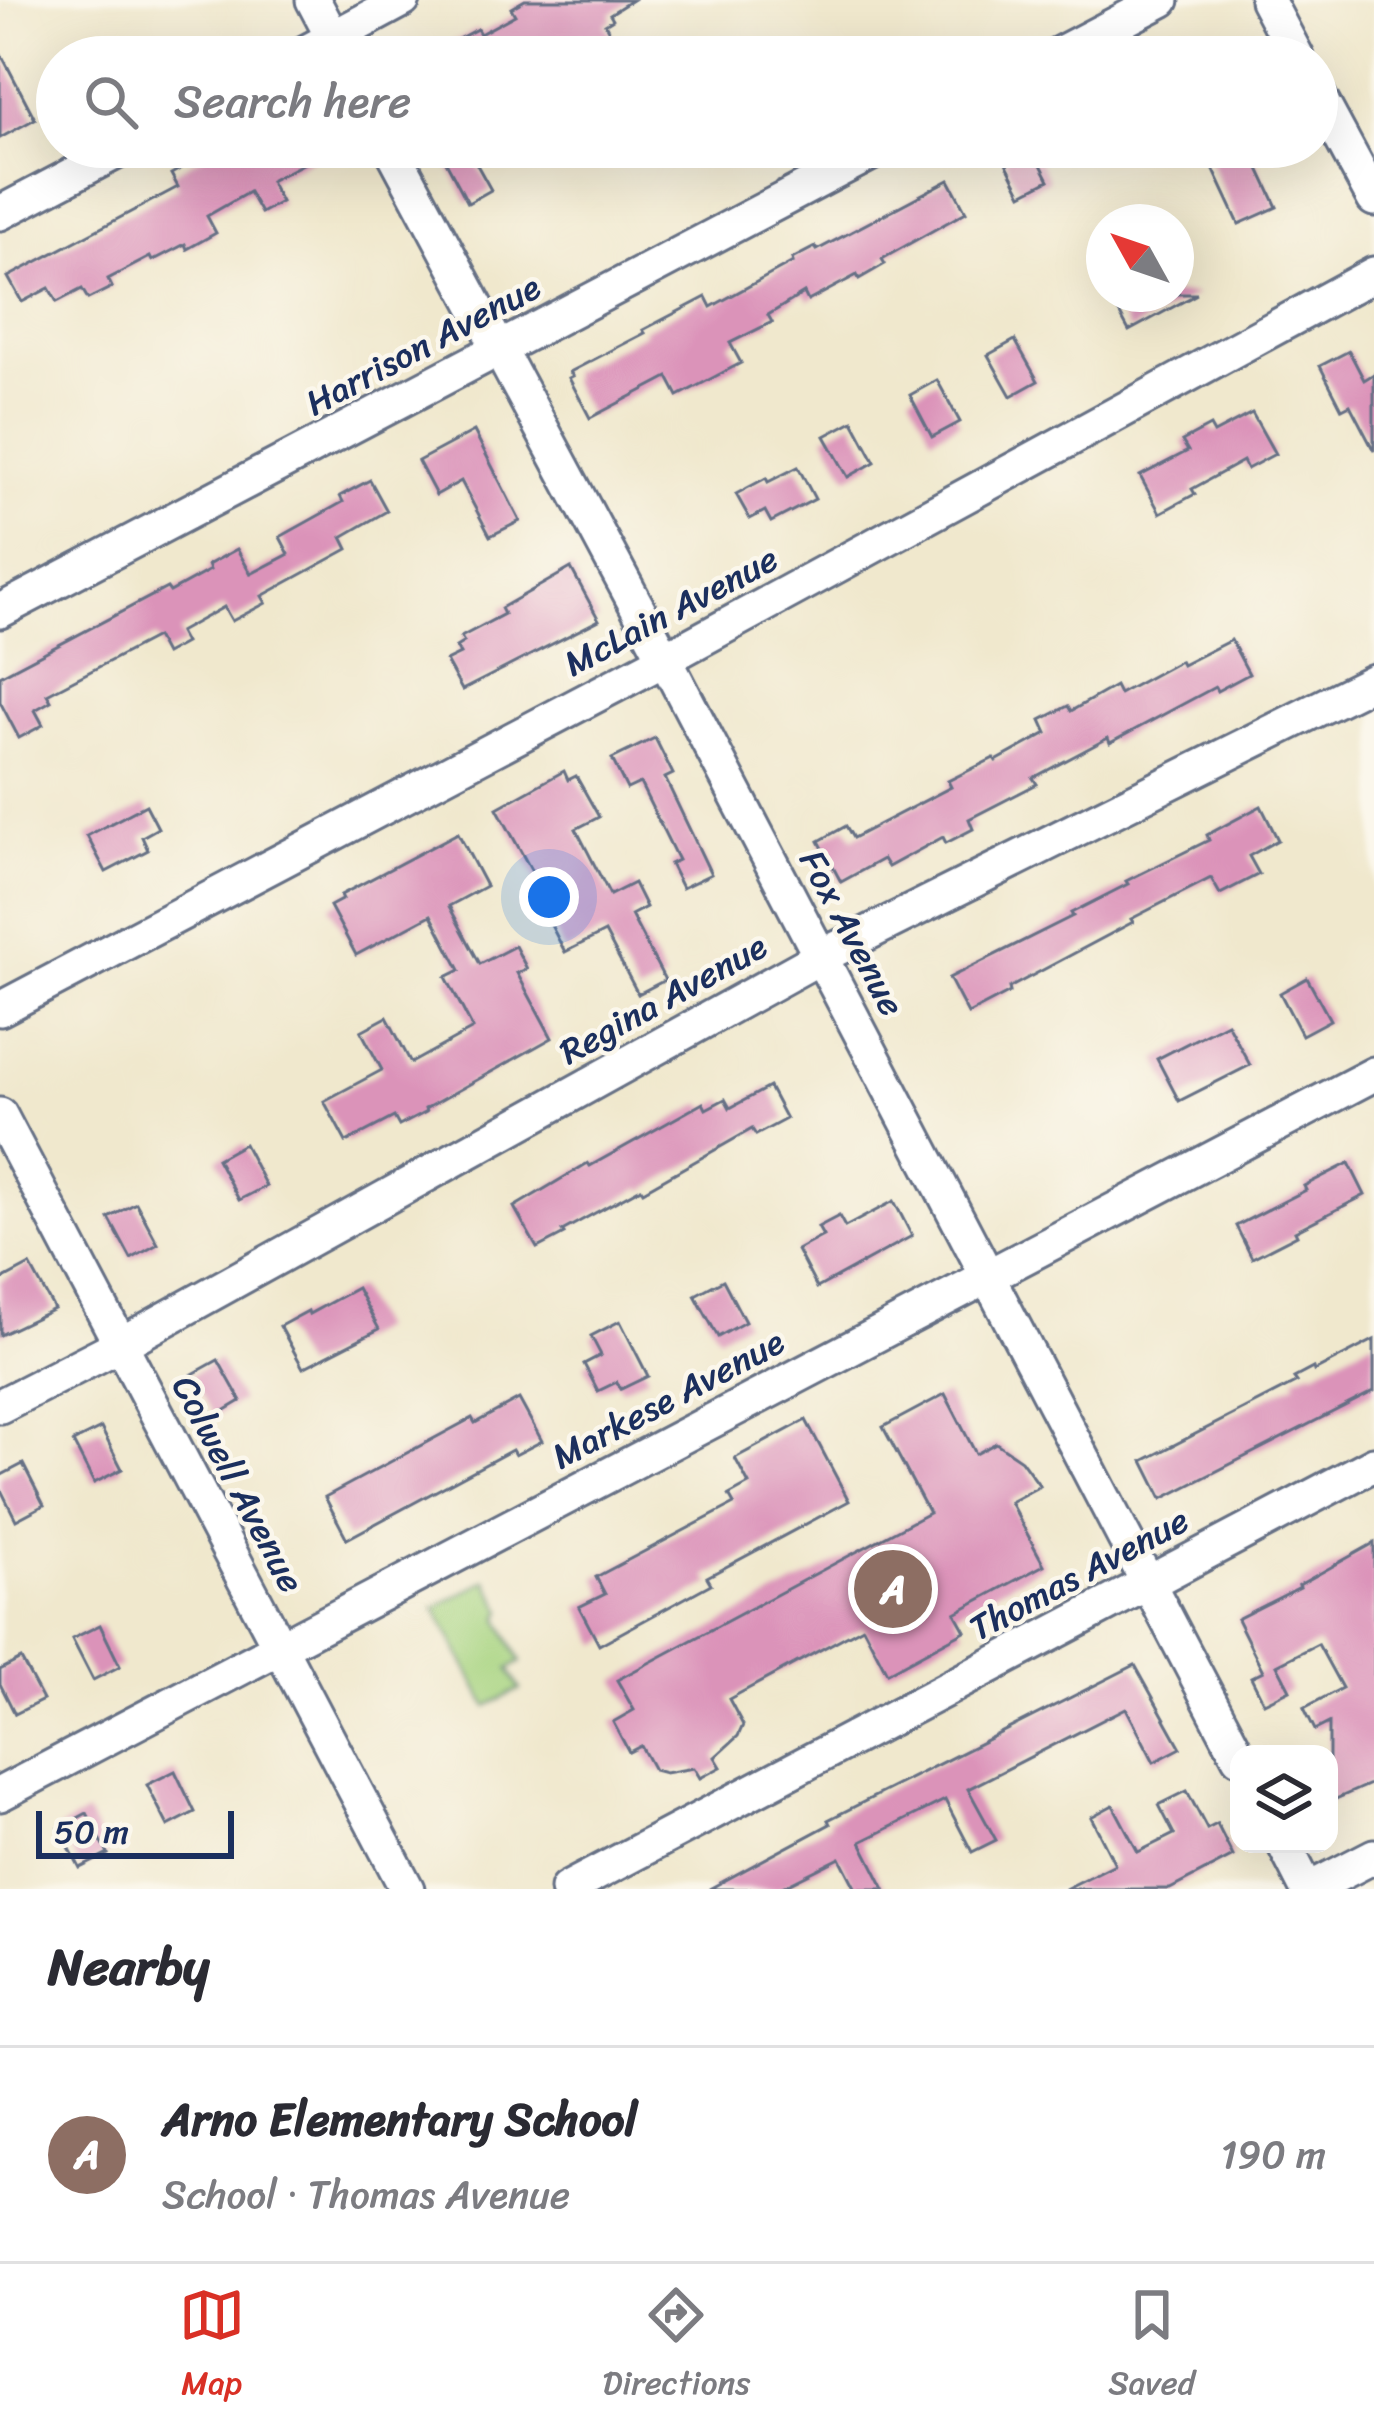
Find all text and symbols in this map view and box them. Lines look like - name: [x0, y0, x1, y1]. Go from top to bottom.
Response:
- search box: [36, 36, 1338, 168]
- text: Search here: [174, 62, 411, 142]
- icon: search: [78, 69, 144, 135]
- north arrow: [1086, 204, 1194, 312]
- street label: Harrison Avenue: [293, 256, 553, 434]
- street label: McLain Avenue: [552, 527, 790, 695]
- street label: Fox Avenue: [781, 838, 923, 1028]
- your location: [519, 867, 579, 927]
- street label: Regina Avenue: [547, 915, 779, 1083]
- street label: Markese Avenue: [540, 1311, 796, 1487]
- street label: Colwell Avenue: [154, 1363, 322, 1605]
- street label: Thomas Avenue: [957, 1489, 1201, 1659]
- pin: A: [854, 1544, 932, 1634]
- map controls: [1230, 1745, 1338, 1853]
- button: layers: [1230, 1745, 1338, 1853]
- text: 50 m: [54, 1803, 129, 1861]
- scale bar: [36, 1805, 234, 1858]
- text: Nearby: [48, 1922, 209, 2012]
- text: Arno Elementary School: [162, 2080, 637, 2160]
- text: A: [74, 2120, 100, 2189]
- text: 190 m: [1221, 2120, 1326, 2189]
- text: School · Thomas Avenue: [162, 2160, 570, 2229]
- tab: Map: [179, 2282, 245, 2412]
- tab: Directions: [603, 2282, 750, 2412]
- tab: Saved: [1108, 2282, 1195, 2412]

